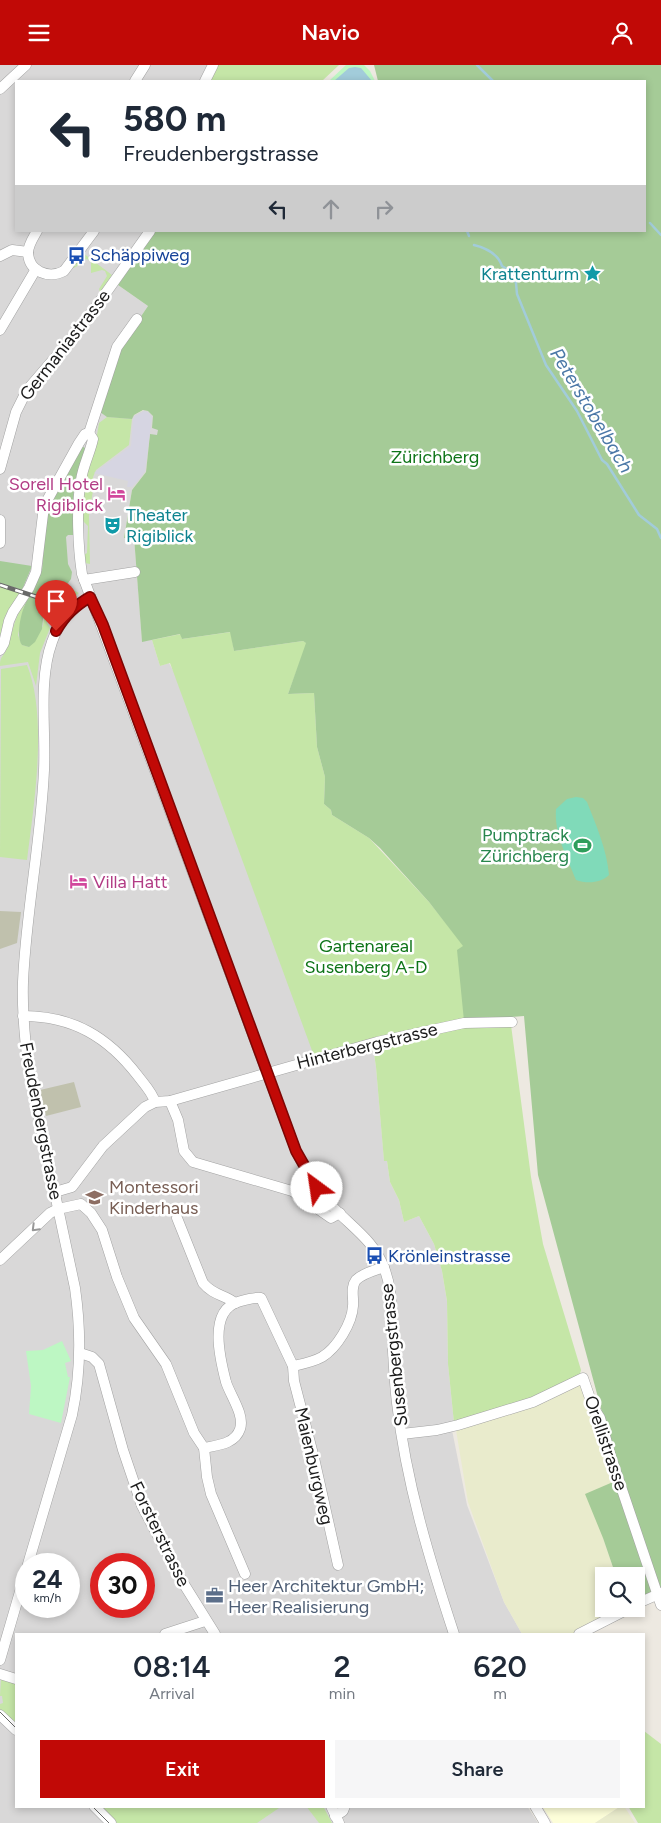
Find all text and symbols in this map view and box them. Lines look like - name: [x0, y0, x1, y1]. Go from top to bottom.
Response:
- icon: menu: [25, 19, 53, 47]
- text: Navio: [301, 19, 360, 46]
- icon: person: [608, 19, 636, 47]
- text: 580 m: [123, 98, 226, 140]
- icon: left: [40, 100, 105, 165]
- text: Freudenbergstrasse: [123, 140, 319, 167]
- icon: left: [264, 195, 292, 223]
- icon: ahead: [317, 195, 345, 223]
- icon: right: [370, 195, 398, 223]
- place label: Schäppiweg: [90, 244, 190, 266]
- bus stop icon: Schäppiweg: [66, 245, 86, 265]
- place label: Krattenturm: [481, 263, 579, 285]
- place icon: Krattenturm: [583, 264, 603, 284]
- street label: Germaniastrasse: [15, 285, 115, 405]
- water label: Peterstobelbach: [545, 344, 638, 477]
- park label: Zürichberg: [391, 446, 479, 468]
- place label: Sorell Hotel Rigiblick: [9, 473, 103, 516]
- hotel icon: Sorell Hotel Rigiblick: [107, 484, 127, 504]
- place label: Theater Rigiblick: [126, 504, 194, 547]
- theatre icon: Theater Rigiblick: [102, 515, 122, 535]
- pin: [35, 580, 77, 631]
- icon: arrive: [42, 587, 70, 615]
- place label: Pumptrack Zürichberg: [480, 824, 569, 867]
- sports icon: Pumptrack Zürichberg: [573, 835, 593, 855]
- place label: Villa Hatt: [93, 871, 168, 893]
- hotel icon: Villa Hatt: [69, 872, 89, 892]
- park label: Gartenareal Susenberg A-D: [305, 935, 427, 978]
- street label: Hinterbergstrasse: [294, 1018, 440, 1074]
- street label: Freudenbergstrasse: [15, 1040, 67, 1202]
- position arrow: [290, 1161, 342, 1213]
- place label: Montessori Kinderhaus: [109, 1176, 199, 1219]
- school or university icon: Montessori Kinderhaus: [85, 1187, 105, 1207]
- one-way arrow: [32, 1223, 41, 1232]
- place label: Krönleinstrasse: [388, 1245, 511, 1267]
- bus stop icon: Krönleinstrasse: [364, 1246, 384, 1266]
- street label: Susenbergstrasse: [376, 1282, 412, 1427]
- street label: Orellistrasse: [579, 1393, 633, 1494]
- street label: Maienburgweg: [290, 1405, 338, 1527]
- street label: Forsterstrasse: [125, 1478, 195, 1590]
- speed limit sign: 30: [90, 1553, 155, 1618]
- text: 24: [32, 1564, 63, 1594]
- map controls: [595, 1567, 645, 1617]
- button: search: [595, 1567, 645, 1617]
- place label: Heer Architektur GmbH; Heer Realisierung: [228, 1575, 424, 1618]
- office icon: Heer Architektur GmbH; Heer Realisierung: [204, 1586, 224, 1606]
- text: km/h: [34, 1591, 61, 1605]
- text: 08:14: [133, 1648, 211, 1685]
- text: 2: [333, 1648, 351, 1685]
- text: 620: [473, 1648, 527, 1685]
- text: Arrival: [149, 1684, 195, 1703]
- text: min: [329, 1684, 355, 1703]
- text: m: [493, 1684, 507, 1703]
- button: Exit: [40, 1740, 325, 1798]
- button: Share: [335, 1740, 620, 1798]

